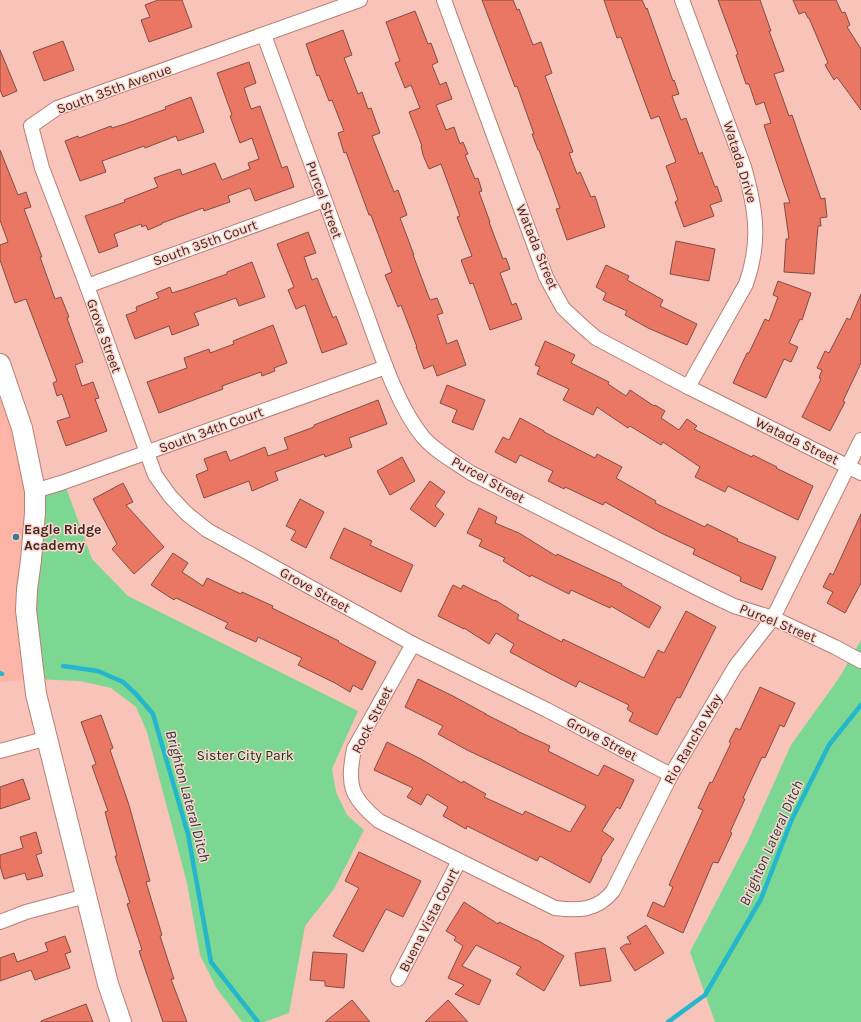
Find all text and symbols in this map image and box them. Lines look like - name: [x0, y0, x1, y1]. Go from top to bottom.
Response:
- street label: South 35th Avenue: [54, 60, 174, 118]
- street label: Watada Drive: [719, 119, 761, 205]
- street label: Purcel Street: [302, 159, 346, 241]
- street label: Watada Street: [512, 202, 562, 292]
- street label: South 35th Court: [150, 216, 260, 270]
- street label: Grove Street: [83, 297, 125, 375]
- street label: South 34th Court: [157, 403, 265, 457]
- street label: Watada Street: [753, 414, 841, 468]
- street label: Purcel Street: [448, 453, 528, 507]
- place label: Eagle Ridge Academy: [24, 521, 102, 554]
- marker: Eagle Ridge Academy: [11, 532, 21, 542]
- street label: Grove Street: [277, 564, 353, 616]
- street label: Purcel Street: [737, 600, 819, 646]
- street label: Rock Street: [348, 684, 396, 756]
- street label: Rio Rancho Way: [660, 690, 726, 787]
- street label: Grove Street: [564, 713, 640, 765]
- water label: Brighton Lateral Ditch: [162, 728, 214, 864]
- park label: Sister City Park: [196, 747, 294, 764]
- water label: Brighton Lateral Ditch: [735, 777, 807, 909]
- street label: Buena Vista Court: [395, 865, 463, 975]

